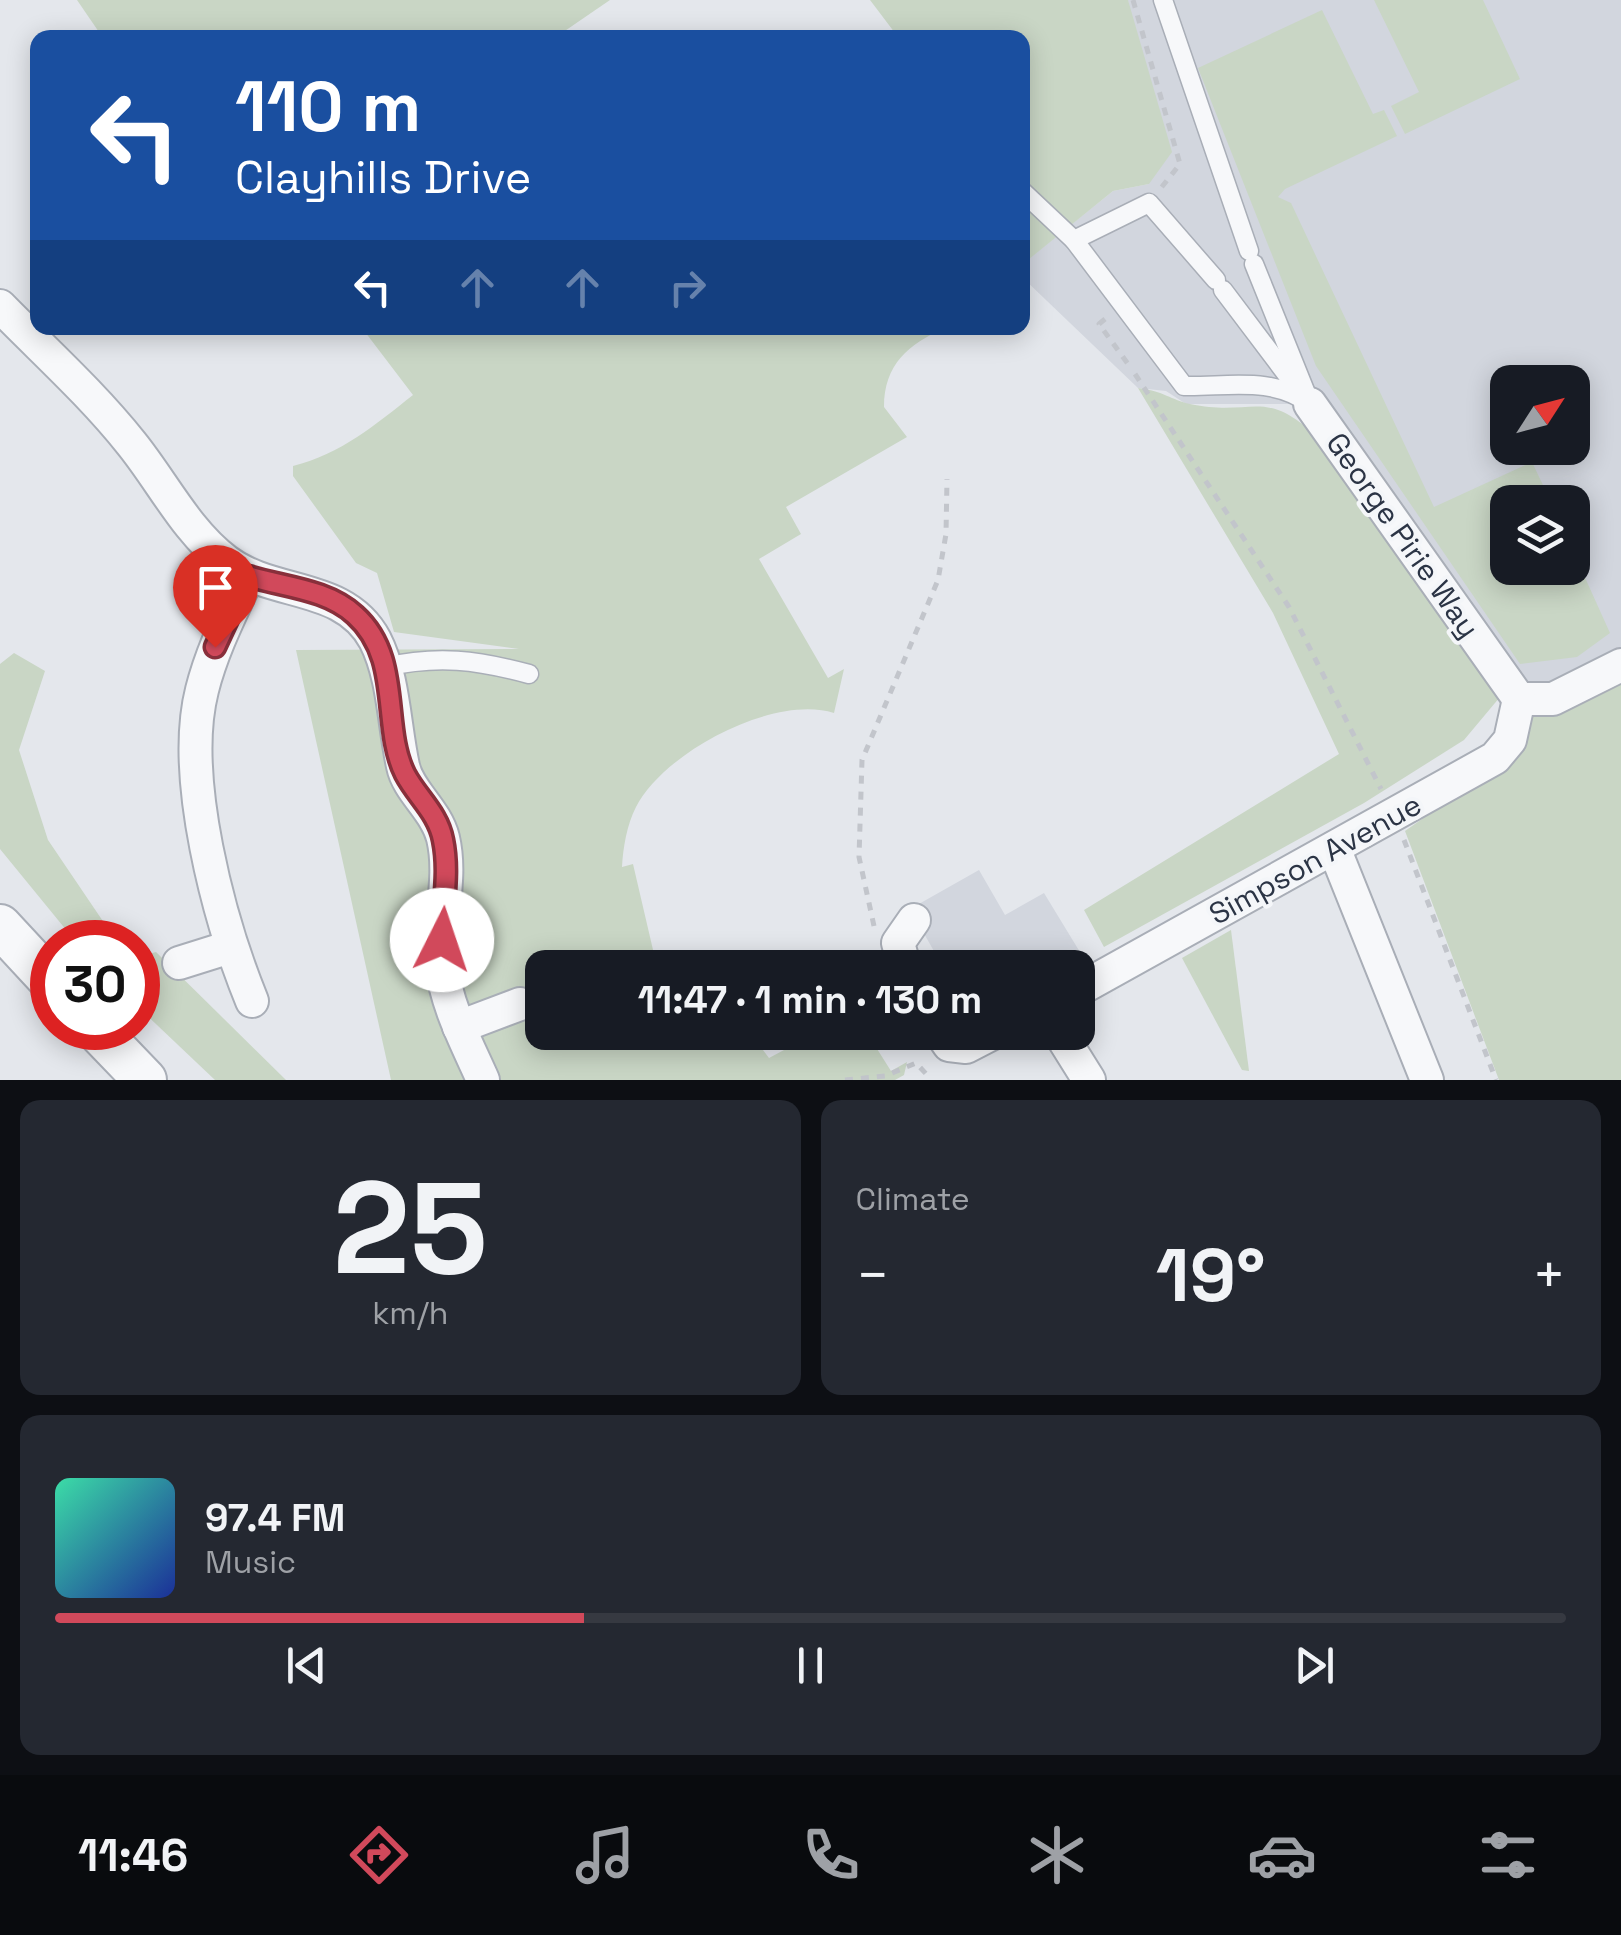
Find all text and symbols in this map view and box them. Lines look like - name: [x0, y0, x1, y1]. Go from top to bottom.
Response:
- text: 110 m: [235, 62, 421, 151]
- icon: left: [70, 70, 200, 200]
- text: Clayhills Drive: [235, 149, 532, 206]
- icon: left: [345, 260, 400, 315]
- icon: ahead: [450, 260, 505, 315]
- icon: ahead: [555, 260, 610, 315]
- icon: right: [660, 260, 715, 315]
- north arrow: [1490, 365, 1590, 465]
- map controls: [1490, 365, 1590, 585]
- street label: George Pirie Way: [1318, 425, 1488, 645]
- button: layers: [1490, 485, 1590, 585]
- pin: [173, 545, 258, 648]
- icon: arrive: [188, 560, 243, 615]
- street label: Simpson Avenue: [1202, 785, 1428, 933]
- position arrow: [390, 888, 494, 992]
- speed limit sign: 30: [30, 920, 160, 1050]
- text: 11:47 · 1 min · 130 m: [638, 976, 982, 1024]
- text: 25: [333, 1145, 488, 1311]
- text: Climate: [856, 1179, 970, 1219]
- text: 19°: [1156, 1227, 1266, 1323]
- text: −: [856, 1240, 890, 1310]
- text: +: [1532, 1240, 1566, 1310]
- text: km/h: [372, 1293, 448, 1333]
- text: 97.4 FM: [205, 1494, 345, 1542]
- text: Music: [205, 1542, 296, 1582]
- icon: previous: [279, 1638, 334, 1693]
- icon: pause: [783, 1638, 838, 1693]
- icon: next: [1287, 1638, 1342, 1693]
- icon: directions: [344, 1820, 414, 1890]
- icon: music: [570, 1820, 640, 1890]
- icon: phone: [796, 1820, 866, 1890]
- icon: climate: [1022, 1820, 1092, 1890]
- icon: car: [1247, 1820, 1317, 1890]
- icon: filters: [1473, 1820, 1543, 1890]
- text: 11:46: [78, 1827, 188, 1884]

